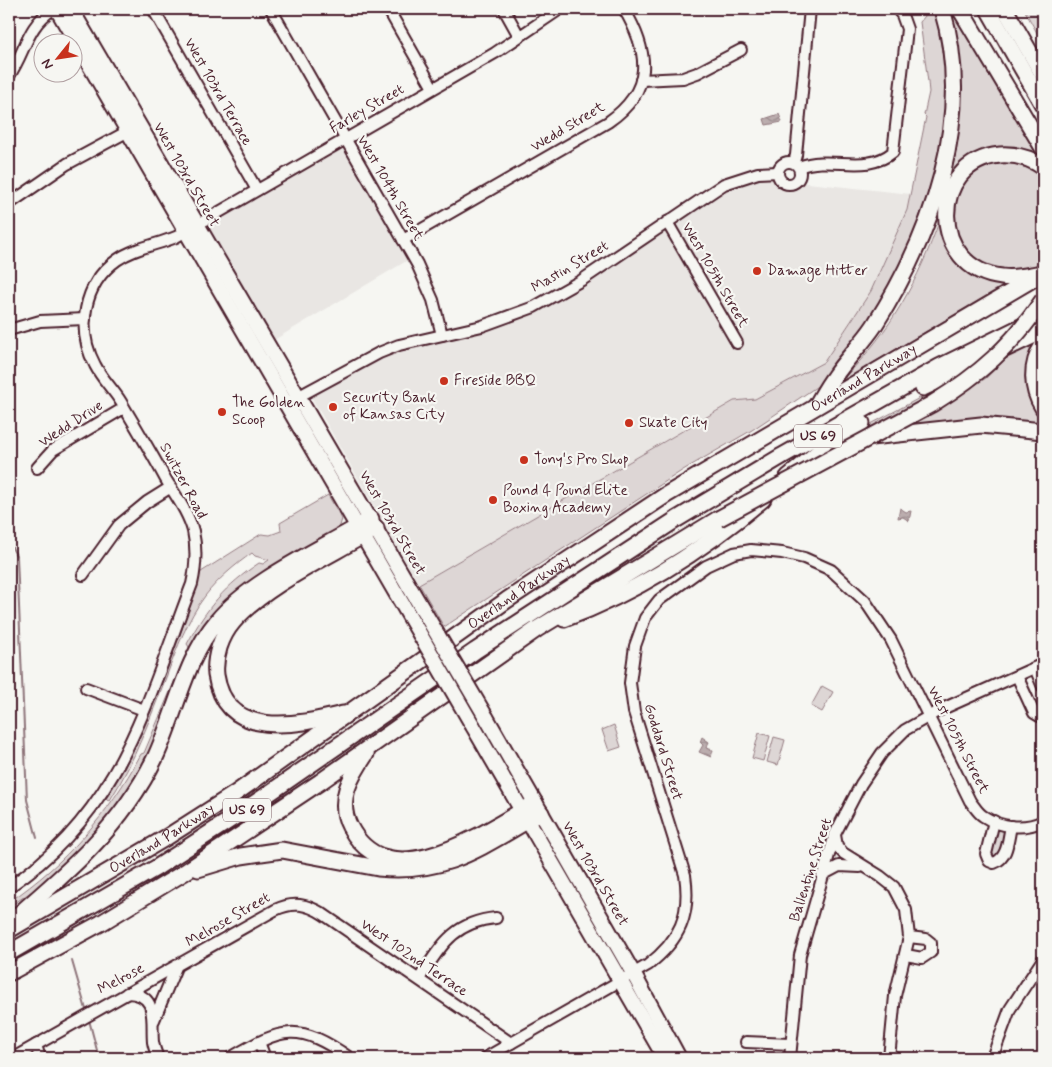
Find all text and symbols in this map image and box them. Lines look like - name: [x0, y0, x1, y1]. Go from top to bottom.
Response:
- north arrow: [32, 32, 82, 82]
- street label: West 103rd Terrace: [179, 35, 257, 149]
- text: N: [37, 55, 58, 73]
- street label: Farley Street: [326, 79, 408, 138]
- street label: Wedd Street: [527, 97, 609, 157]
- street label: West 103rd Street: [148, 119, 224, 231]
- street label: West 104th Street: [352, 132, 428, 244]
- street label: West 105th Street: [677, 219, 753, 331]
- street label: Mastin Street: [528, 236, 613, 298]
- place label: Damage Hitter: [767, 261, 868, 282]
- marker: Damage Hitter: [751, 265, 763, 277]
- street label: Overland Parkway: [807, 339, 921, 418]
- place label: Fireside BBQ: [454, 371, 536, 391]
- marker: Fireside BBQ: [438, 375, 450, 387]
- place label: Security Bank of Kansas City: [343, 388, 445, 425]
- place label: The Golden Scoop: [232, 393, 306, 430]
- street label: Wedd Drive: [35, 396, 107, 452]
- marker: Security Bank of Kansas City: [327, 401, 339, 413]
- marker: The Golden Scoop: [216, 406, 228, 418]
- place label: Skate City: [639, 413, 708, 433]
- marker: Skate City: [623, 417, 635, 429]
- road number: US 69: [794, 424, 842, 448]
- street label: Switzer Road: [155, 439, 212, 523]
- place label: Tony's Pro Shop: [534, 450, 629, 470]
- marker: Tony's Pro Shop: [518, 454, 530, 466]
- street label: West 103rd Street: [354, 467, 430, 579]
- place label: Pound 4 Pound Elite Boxing Academy: [503, 481, 628, 518]
- marker: Pound 4 Pound Elite Boxing Academy: [487, 494, 499, 506]
- street label: Overland Parkway: [464, 551, 574, 635]
- street label: West 105th Street: [922, 683, 994, 797]
- street label: Goddard Street: [639, 701, 687, 803]
- road number: US 69: [223, 798, 271, 822]
- street label: Overland Parkway: [106, 799, 218, 879]
- street label: Ballentine Street: [785, 815, 837, 924]
- street label: West 103rd Street: [557, 818, 633, 930]
- street label: Melrose Street: [182, 888, 274, 952]
- street label: West 102nd Terrace: [356, 915, 472, 1001]
- street label: Melrose: [94, 958, 148, 1000]

